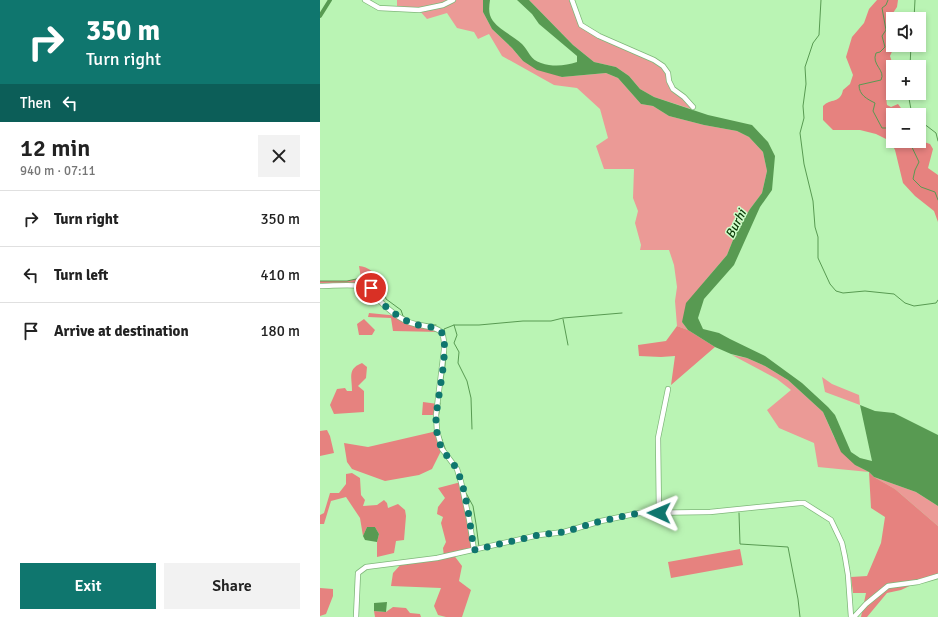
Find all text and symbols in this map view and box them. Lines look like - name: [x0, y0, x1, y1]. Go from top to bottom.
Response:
- map controls: [886, 12, 926, 148]
- button: sound: [886, 12, 926, 52]
- text: 350 m: [86, 14, 160, 48]
- icon: right: [20, 16, 72, 68]
- text: Turn right: [86, 48, 161, 70]
- button: +: [886, 60, 926, 100]
- icon: left: [59, 92, 81, 114]
- text: Then: [20, 94, 51, 112]
- button: −: [886, 108, 926, 148]
- text: 12 min: [20, 133, 90, 163]
- button: close: [258, 135, 300, 177]
- text: 940 m · 07:11: [20, 163, 96, 179]
- water label: Burhi: [722, 206, 751, 241]
- icon: right: [20, 208, 42, 230]
- text: Turn right: [54, 210, 119, 228]
- text: 350 m: [260, 210, 300, 228]
- icon: left: [20, 264, 42, 286]
- text: Turn left: [54, 266, 108, 284]
- text: 410 m: [260, 266, 300, 284]
- pin: [354, 271, 388, 305]
- icon: arrive: [360, 277, 382, 299]
- icon: arrive: [20, 320, 42, 342]
- text: Arrive at destination: [54, 322, 189, 340]
- text: 180 m: [260, 322, 300, 340]
- position arrow: [638, 492, 680, 534]
- button: Exit: [20, 563, 156, 609]
- button: Share: [164, 563, 300, 609]

